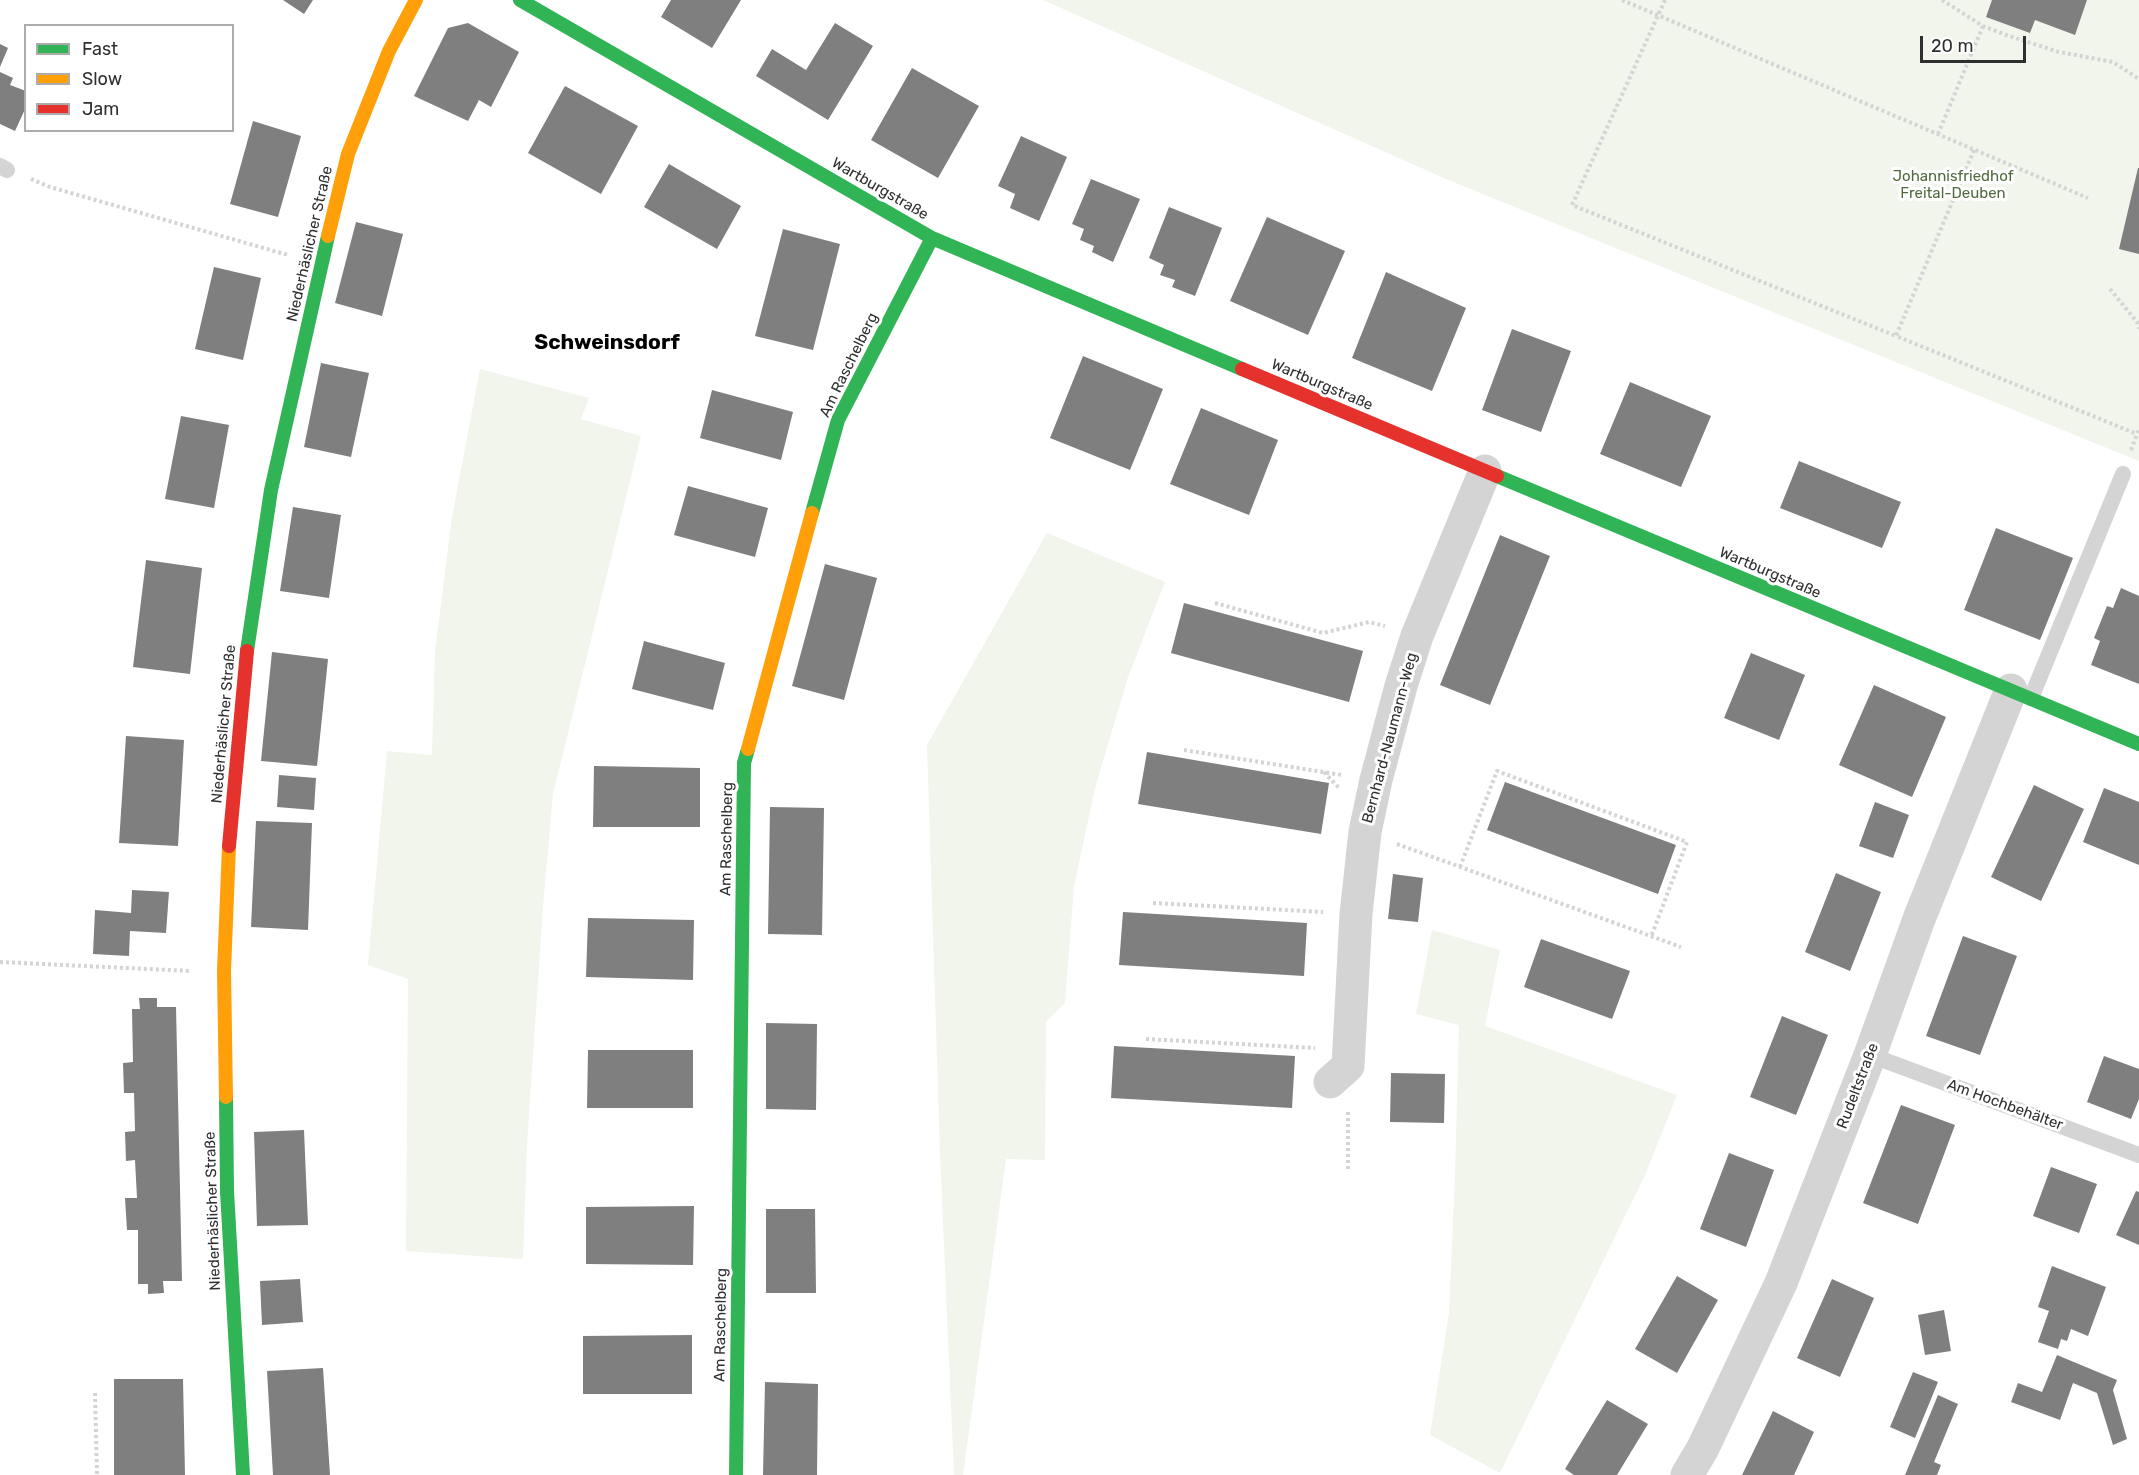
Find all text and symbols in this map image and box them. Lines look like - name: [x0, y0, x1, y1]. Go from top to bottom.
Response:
- legend: [24, 24, 234, 132]
- scale bar: [1923, 24, 2030, 62]
- text: 20 m: [1931, 35, 1973, 57]
- text: Fast: [82, 38, 118, 60]
- text: Slow: [82, 68, 122, 90]
- text: Jam: [82, 98, 119, 120]
- street label: Wartburgstraße: [828, 154, 932, 224]
- street label: Niederhäslicher Straße: [283, 164, 337, 324]
- park label: Johannisfriedhof Freital-Deuben: [1893, 168, 2013, 203]
- street label: Am Raschelberg: [816, 310, 882, 420]
- district label: Schweinsdorf: [534, 330, 680, 356]
- street label: Wartburgstraße: [1269, 356, 1375, 414]
- street label: Wartburgstraße: [1717, 544, 1823, 602]
- street label: Niederhäslicher Straße: [208, 644, 240, 804]
- street label: Bernhard-Naumann-Weg: [1359, 651, 1421, 825]
- street label: Am Raschelberg: [717, 782, 737, 896]
- street label: Rudeltstraße: [1833, 1041, 1883, 1131]
- street label: Am Hochbehälter: [1945, 1076, 2065, 1134]
- street label: Niederhäslicher Straße: [201, 1131, 225, 1291]
- street label: Am Raschelberg: [711, 1268, 731, 1382]

